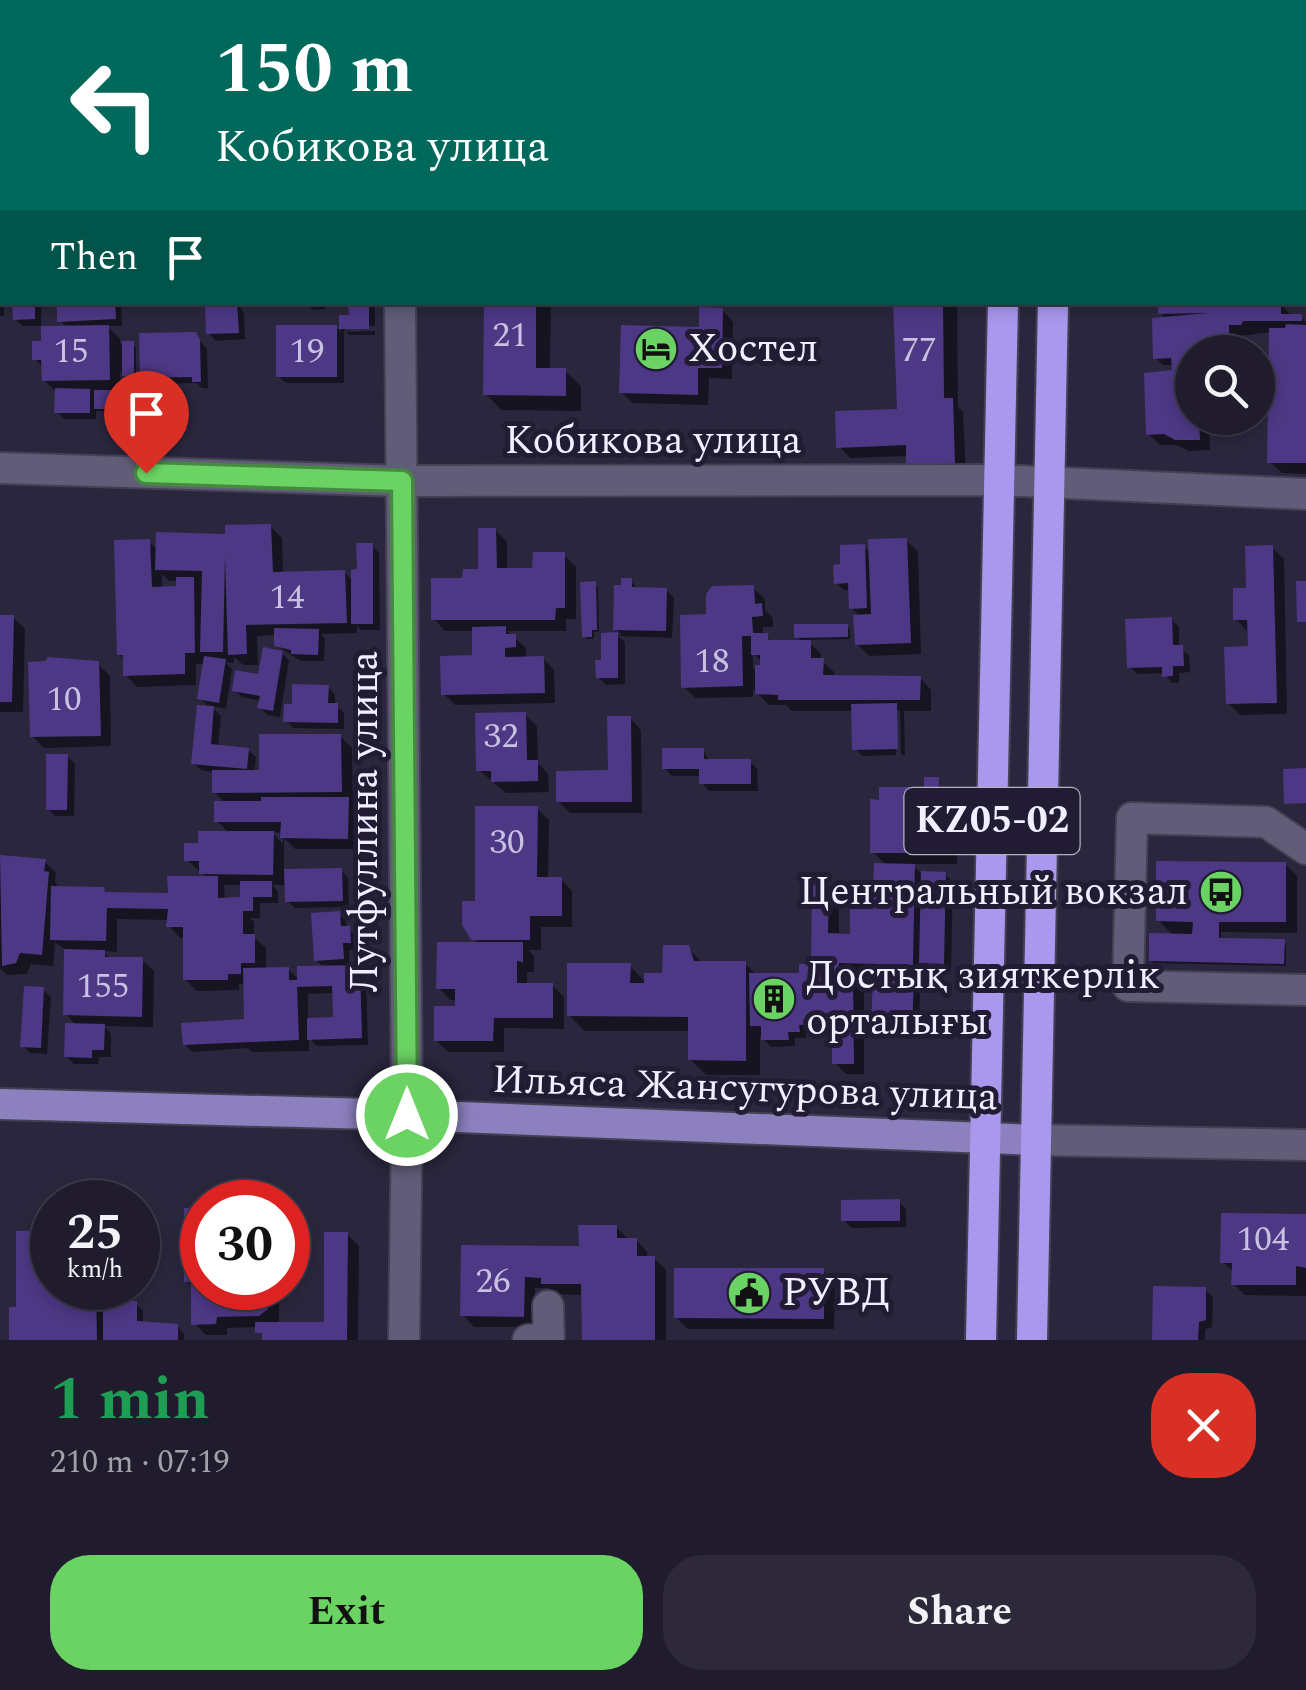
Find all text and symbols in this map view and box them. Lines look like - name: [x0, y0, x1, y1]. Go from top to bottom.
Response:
- text: 150 m: [215, 17, 413, 123]
- icon: left: [50, 40, 180, 170]
- text: Кобикова улица: [215, 113, 549, 182]
- text: Then: [50, 229, 138, 287]
- icon: arrive: [158, 230, 213, 285]
- house number: 21: [492, 309, 528, 362]
- place label: Хостел: [688, 319, 818, 380]
- house number: 77: [901, 324, 937, 377]
- house number: 15: [53, 325, 89, 378]
- house number: 19: [289, 325, 325, 378]
- hotel icon: Хостел: [633, 326, 679, 372]
- map controls: [1175, 335, 1275, 435]
- button: search: [1175, 335, 1275, 435]
- pin: [104, 371, 189, 474]
- icon: arrive: [119, 386, 174, 441]
- street label: Кобикова улица: [504, 411, 802, 472]
- house number: 14: [269, 571, 305, 624]
- house number: 18: [694, 635, 730, 688]
- street label: Лутфуллина улица: [335, 651, 396, 993]
- house number: 10: [46, 673, 82, 726]
- house number: 32: [483, 710, 519, 763]
- road number: KZ05-02: [904, 788, 1080, 854]
- house number: 30: [489, 816, 525, 869]
- place label: Центральный вокзал: [799, 862, 1188, 923]
- bus stop icon: Центральный вокзал: [1198, 869, 1244, 915]
- place label: Достық зияткерлік орталығы: [806, 946, 1160, 1053]
- house number: 155: [77, 960, 129, 1013]
- building icon: Достық зияткерлік орталығы: [751, 976, 797, 1022]
- street label: Ильяса Жансугурова улица: [491, 1050, 999, 1128]
- position arrow: [355, 1063, 459, 1167]
- speed limit sign: 30: [180, 1180, 310, 1310]
- text: 25: [67, 1195, 123, 1271]
- house number: 104: [1237, 1213, 1290, 1266]
- text: km/h: [67, 1251, 123, 1289]
- house number: 26: [475, 1255, 511, 1308]
- place label: РУВД: [782, 1263, 890, 1324]
- public building icon: РУВД: [726, 1270, 772, 1316]
- text: 1 min: [50, 1354, 210, 1446]
- button: close: [1151, 1373, 1256, 1478]
- text: 210 m · 07:19: [50, 1438, 230, 1487]
- button: Exit: [50, 1555, 643, 1670]
- button: Share: [663, 1555, 1256, 1670]

